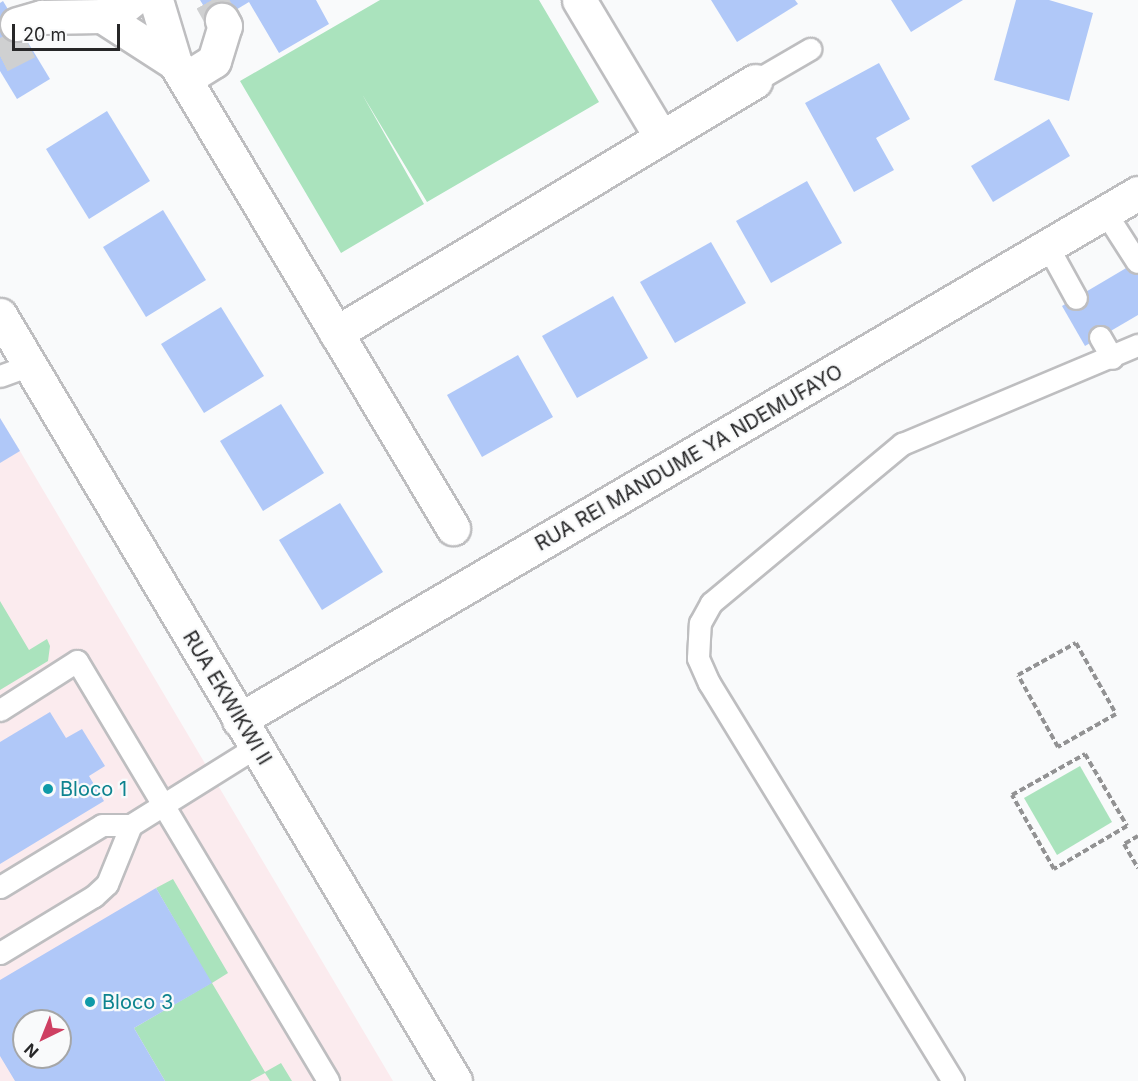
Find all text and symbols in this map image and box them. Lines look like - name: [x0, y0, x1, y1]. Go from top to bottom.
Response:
- scale bar: [15, 12, 123, 50]
- text: 20 m: [23, 24, 66, 45]
- street label: RUA REI MANDUME YA NDEMUFAYO: [531, 360, 847, 556]
- street label: RUA EKWIKWI II: [178, 627, 276, 769]
- place label: Bloco 1: [60, 777, 127, 801]
- marker: Bloco 1: [41, 782, 55, 796]
- place label: Bloco 3: [102, 990, 173, 1014]
- marker: Bloco 3: [83, 995, 97, 1009]
- north arrow: [12, 1009, 72, 1069]
- text: N: [20, 1039, 42, 1062]

